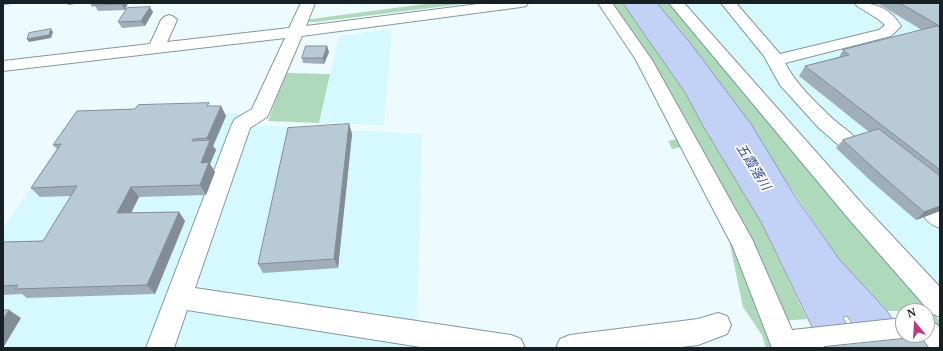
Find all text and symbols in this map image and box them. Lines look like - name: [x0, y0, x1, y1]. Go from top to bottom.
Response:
- water label: 五霞落川: [733, 141, 773, 193]
- north arrow: [895, 303, 935, 343]
- text: N: [905, 305, 918, 320]

